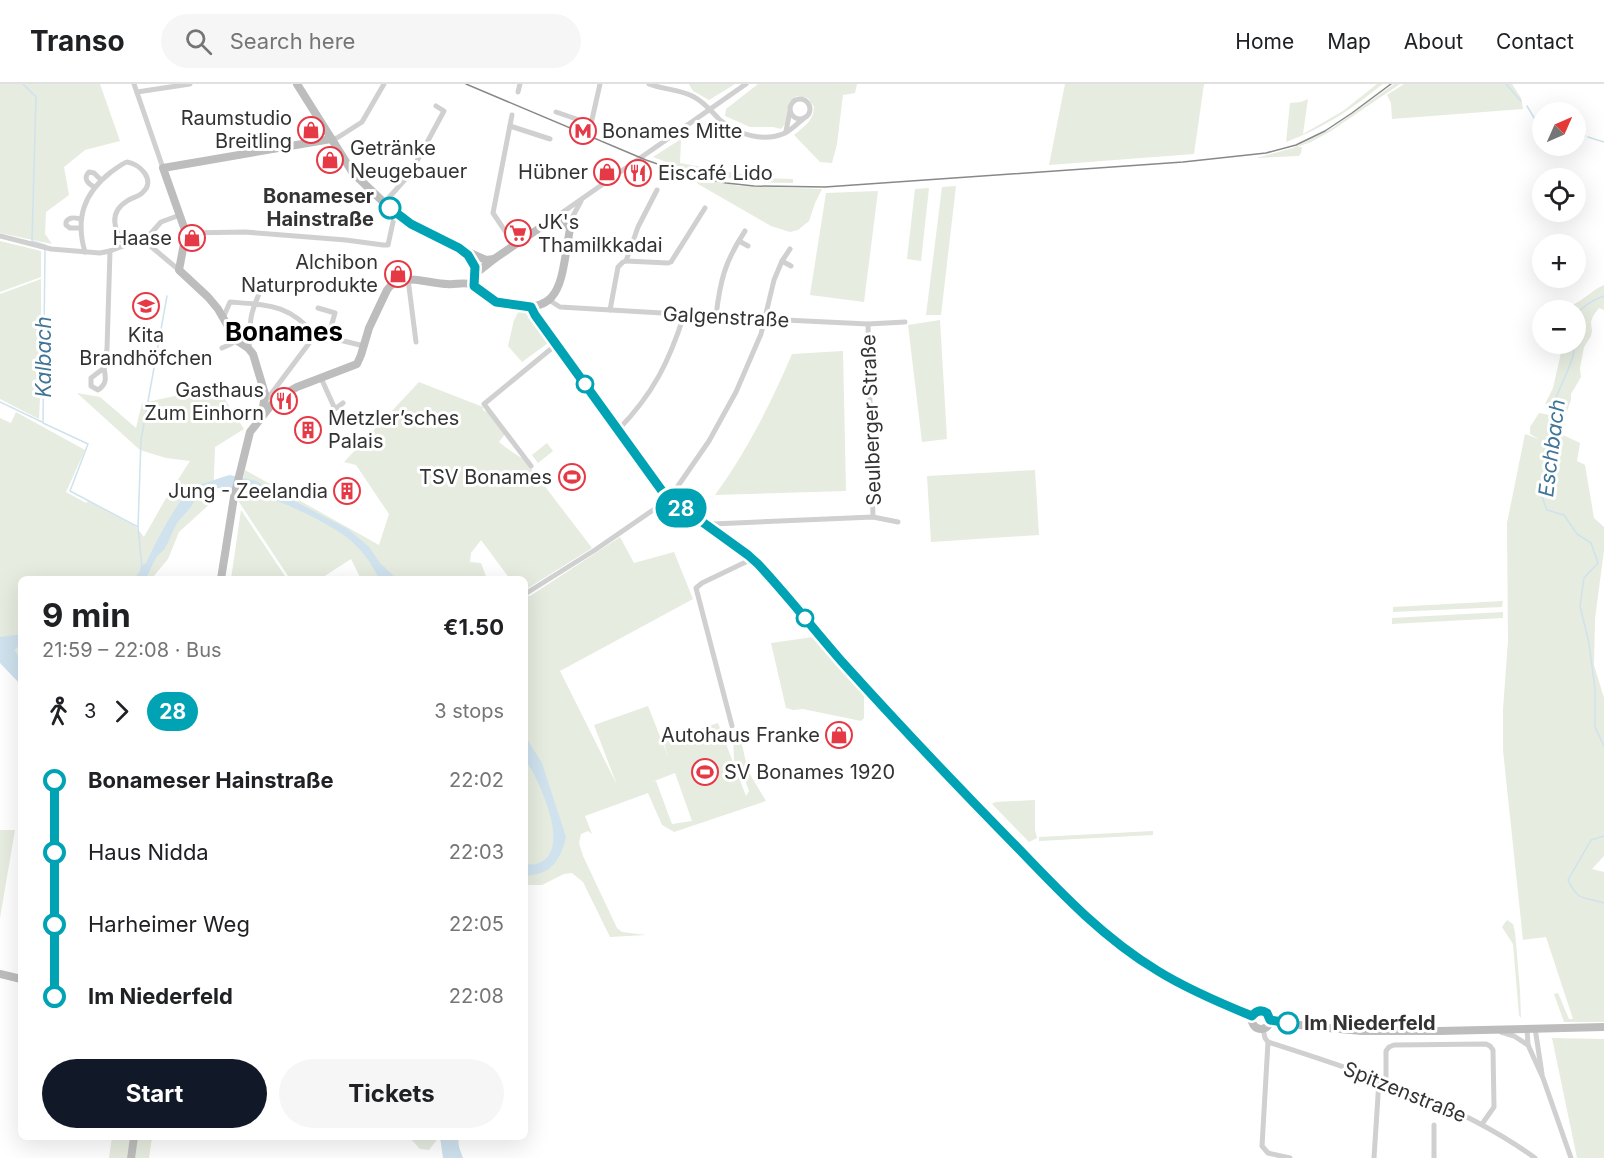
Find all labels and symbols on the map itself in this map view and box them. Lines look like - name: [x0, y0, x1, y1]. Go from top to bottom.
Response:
- north arrow: [1532, 102, 1586, 156]
- place label: Raumstudio Breitling: [181, 106, 292, 153]
- shop icon: Raumstudio Breitling: [296, 115, 326, 145]
- metro station icon: Bonames Mitte: [568, 116, 598, 146]
- place label: Bonames Mitte: [602, 119, 742, 143]
- place label: Getränke Neugebauer: [350, 136, 468, 183]
- shop icon: Getränke Neugebauer: [315, 145, 345, 175]
- shop icon: Hübner: [592, 157, 622, 187]
- restaurant icon: Eiscafé Lido: [623, 158, 653, 188]
- place label: Hübner: [518, 160, 588, 184]
- place label: Eiscafé Lido: [658, 161, 773, 185]
- place label: Bonameser Hainstraße: [263, 184, 374, 231]
- marker: Bonameser Hainstraße: [379, 197, 401, 219]
- place label: JK's Thamilkkadai: [538, 210, 663, 257]
- supermarket icon: JK's Thamilkkadai: [503, 218, 533, 248]
- shop icon: Haase: [177, 223, 207, 253]
- place label: Haase: [112, 226, 172, 250]
- place label: Alchibon Naturprodukte: [241, 250, 378, 297]
- shop icon: Alchibon Naturprodukte: [383, 259, 413, 289]
- school or university icon: Kita Brandhöfchen: [131, 291, 161, 321]
- street label: Galgenstraße: [662, 302, 790, 332]
- water label: Kalbach: [31, 316, 56, 398]
- district label: Bonames: [225, 316, 343, 347]
- place label: Kita Brandhöfchen: [79, 323, 213, 370]
- street label: Seulberger Straße: [856, 334, 886, 506]
- unlabelled marker: [576, 375, 594, 393]
- place label: Gasthaus Zum Einhorn: [144, 378, 264, 425]
- restaurant icon: Gasthaus Zum Einhorn: [269, 386, 299, 416]
- water label: Eschbach: [1533, 398, 1570, 498]
- place label: Metzler’sches Palais: [328, 406, 459, 453]
- building icon: Metzler’sches Palais: [293, 415, 323, 445]
- sports icon: TSV Bonames: [557, 462, 587, 492]
- place label: TSV Bonames: [419, 465, 552, 489]
- building icon: Jung - Zeelandia: [332, 476, 362, 506]
- place label: Jung - Zeelandia: [168, 479, 328, 503]
- line badge: 28: [654, 488, 708, 528]
- unlabelled marker: [796, 609, 814, 627]
- shop icon: Autohaus Franke: [824, 720, 854, 750]
- place label: Autohaus Franke: [661, 723, 820, 747]
- sports icon: SV Bonames 1920: [690, 757, 720, 787]
- place label: SV Bonames 1920: [724, 760, 895, 784]
- place label: Im Niederfeld: [1304, 1011, 1436, 1035]
- marker: Im Niederfeld: [1277, 1012, 1299, 1034]
- street label: Spitzenstraße: [1340, 1056, 1470, 1128]

